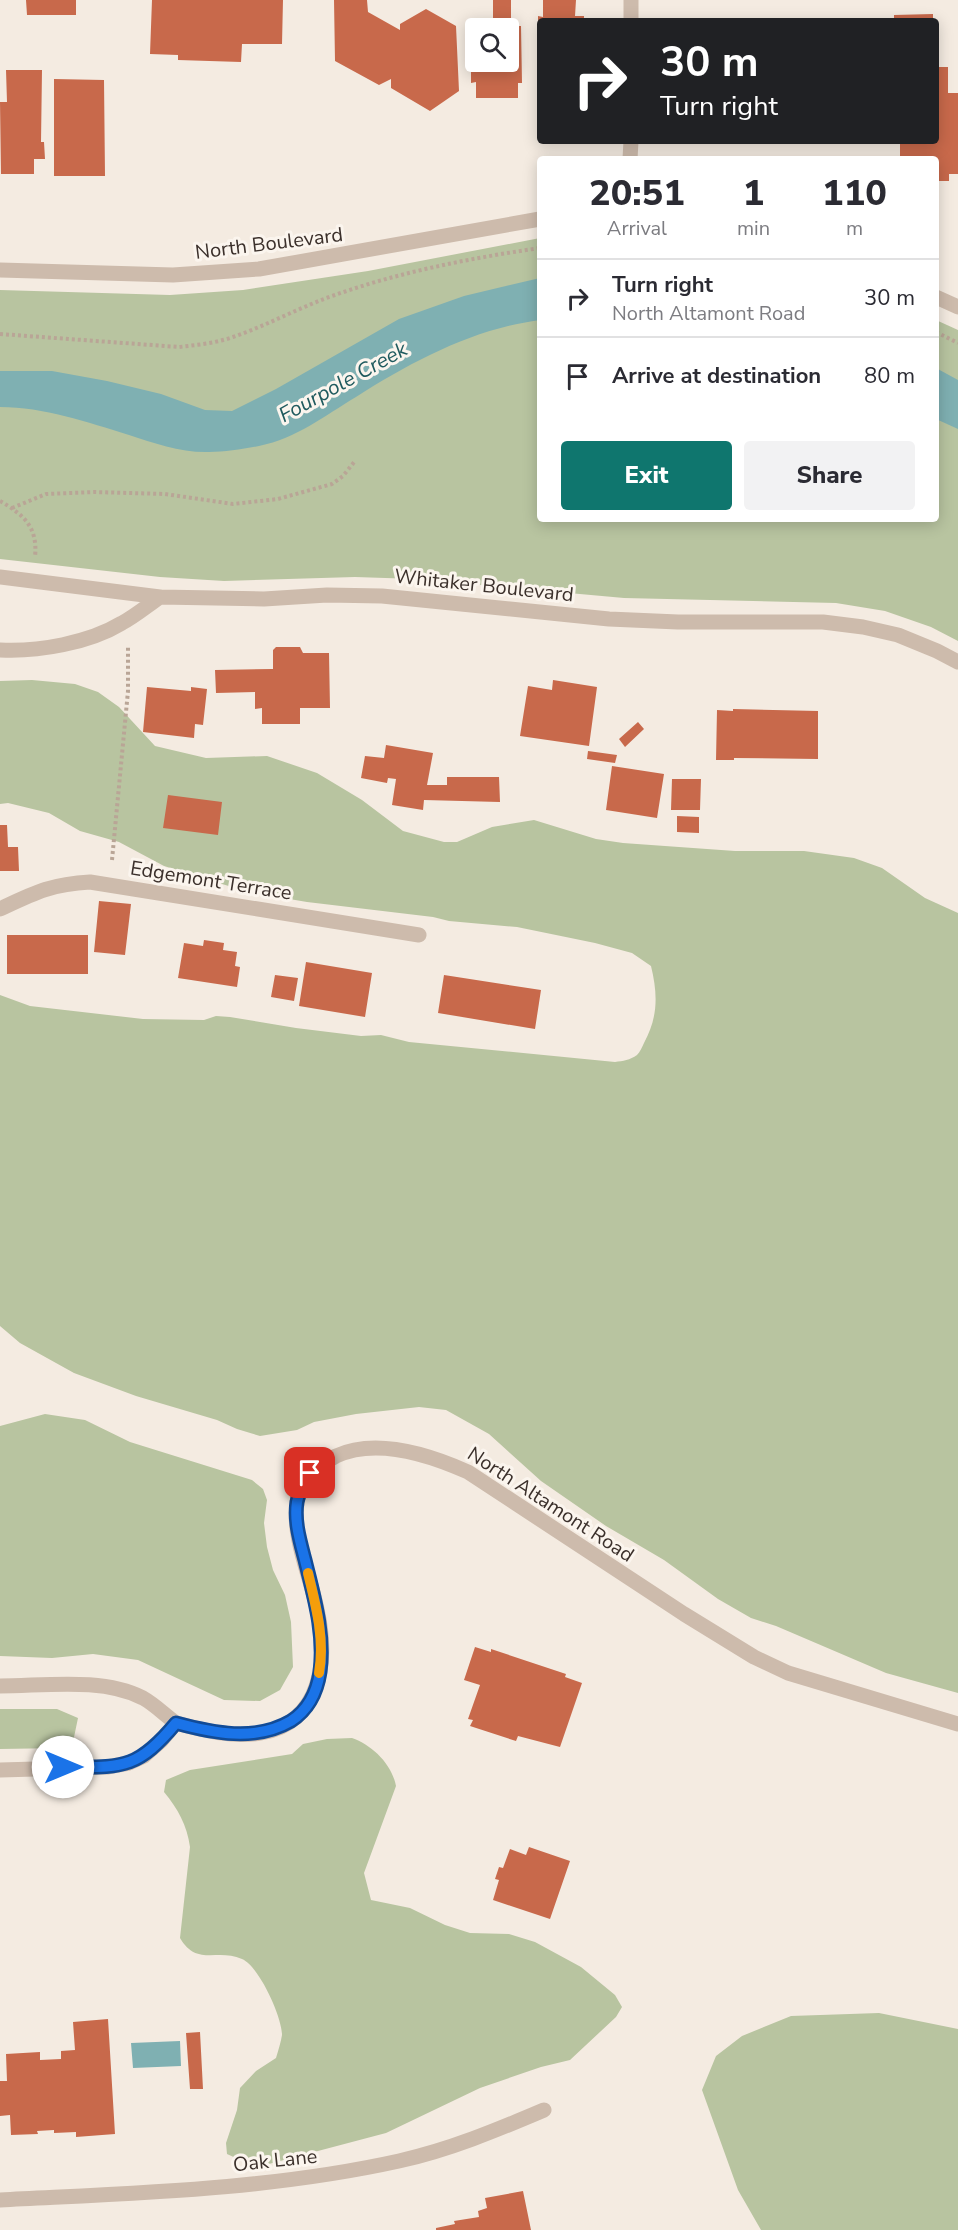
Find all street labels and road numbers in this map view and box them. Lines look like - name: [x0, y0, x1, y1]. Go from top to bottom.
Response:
- street label: North Boulevard: [194, 221, 345, 266]
- street label: Whitaker Boulevard: [393, 563, 575, 608]
- street label: Edgemont Terrace: [128, 854, 294, 907]
- street label: North Altamont Road: [462, 1440, 639, 1568]
- street label: Oak Lane: [232, 2143, 319, 2178]

